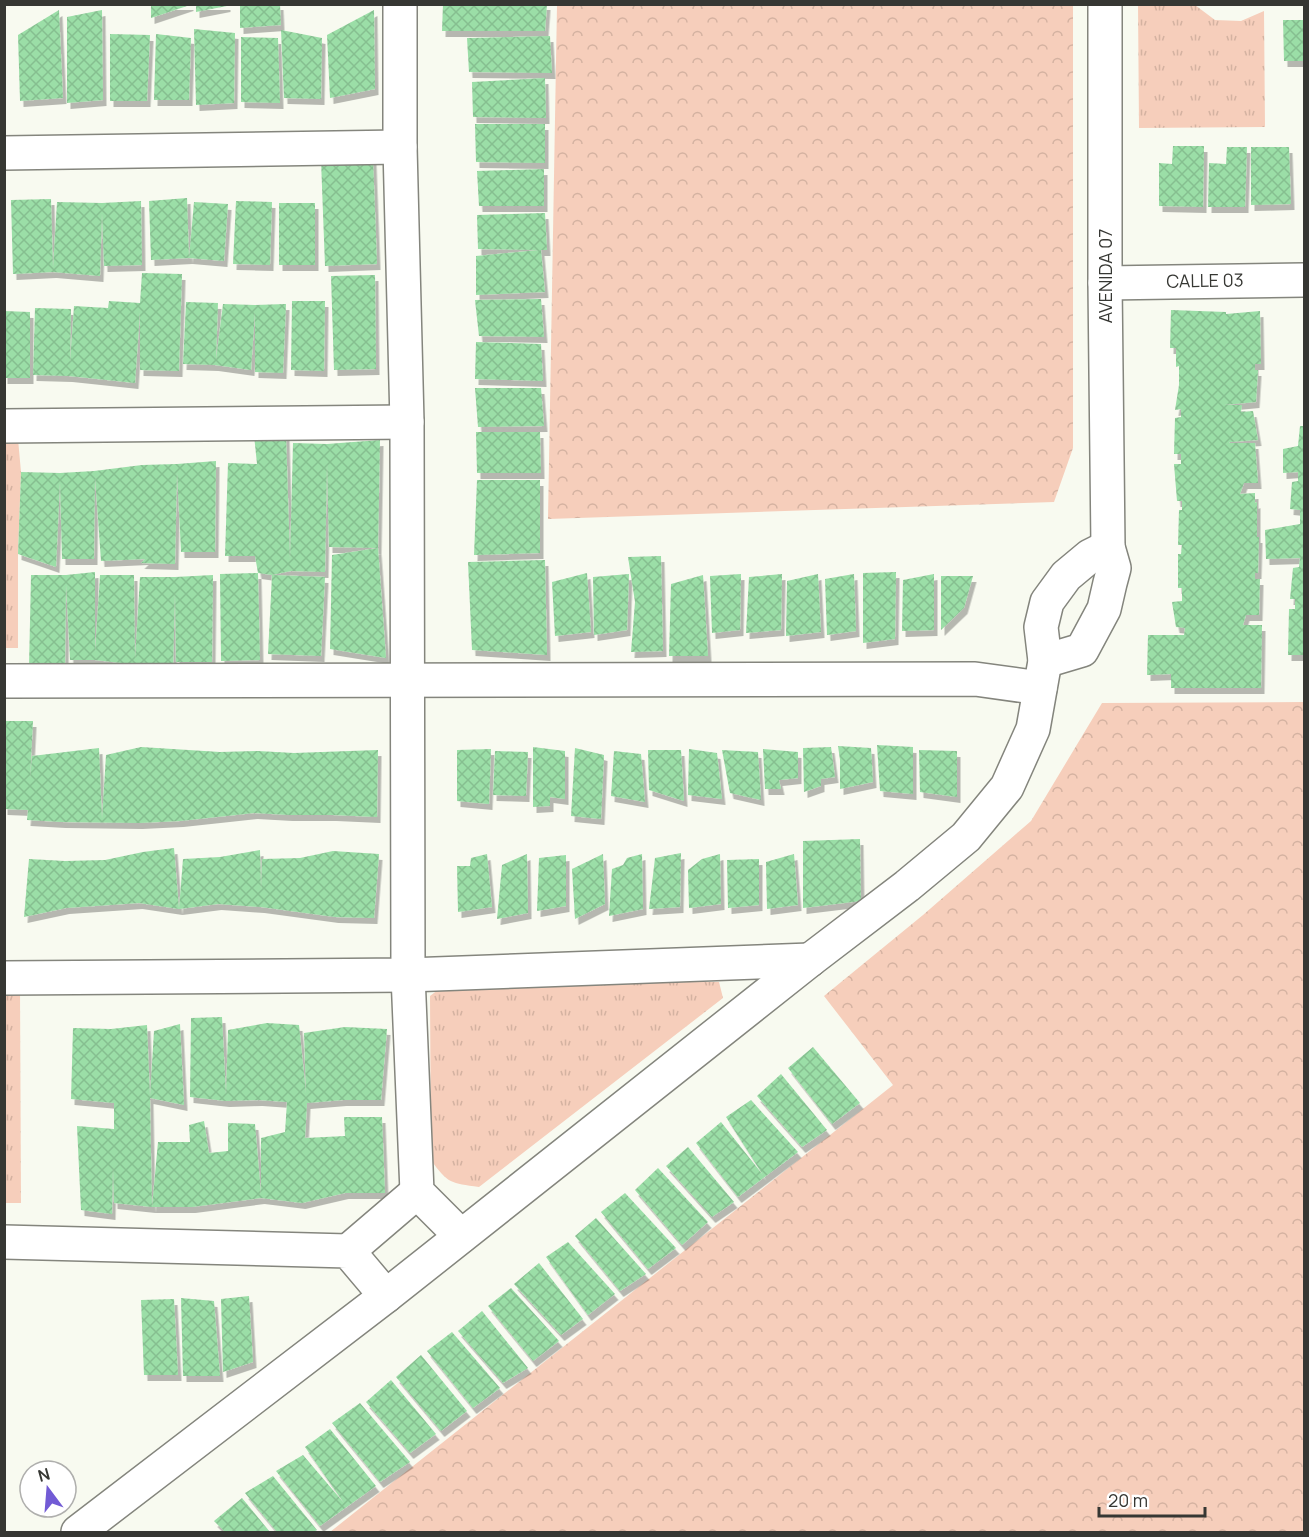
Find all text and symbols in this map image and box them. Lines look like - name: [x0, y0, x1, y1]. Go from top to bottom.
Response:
- street label: AVENIDA 07: [1093, 229, 1117, 323]
- street label: CALLE 03: [1166, 267, 1244, 293]
- north arrow: [18, 1459, 78, 1519]
- text: N: [35, 1462, 52, 1487]
- scale bar: [1099, 1480, 1206, 1518]
- text: 20 m: [1108, 1488, 1148, 1512]

